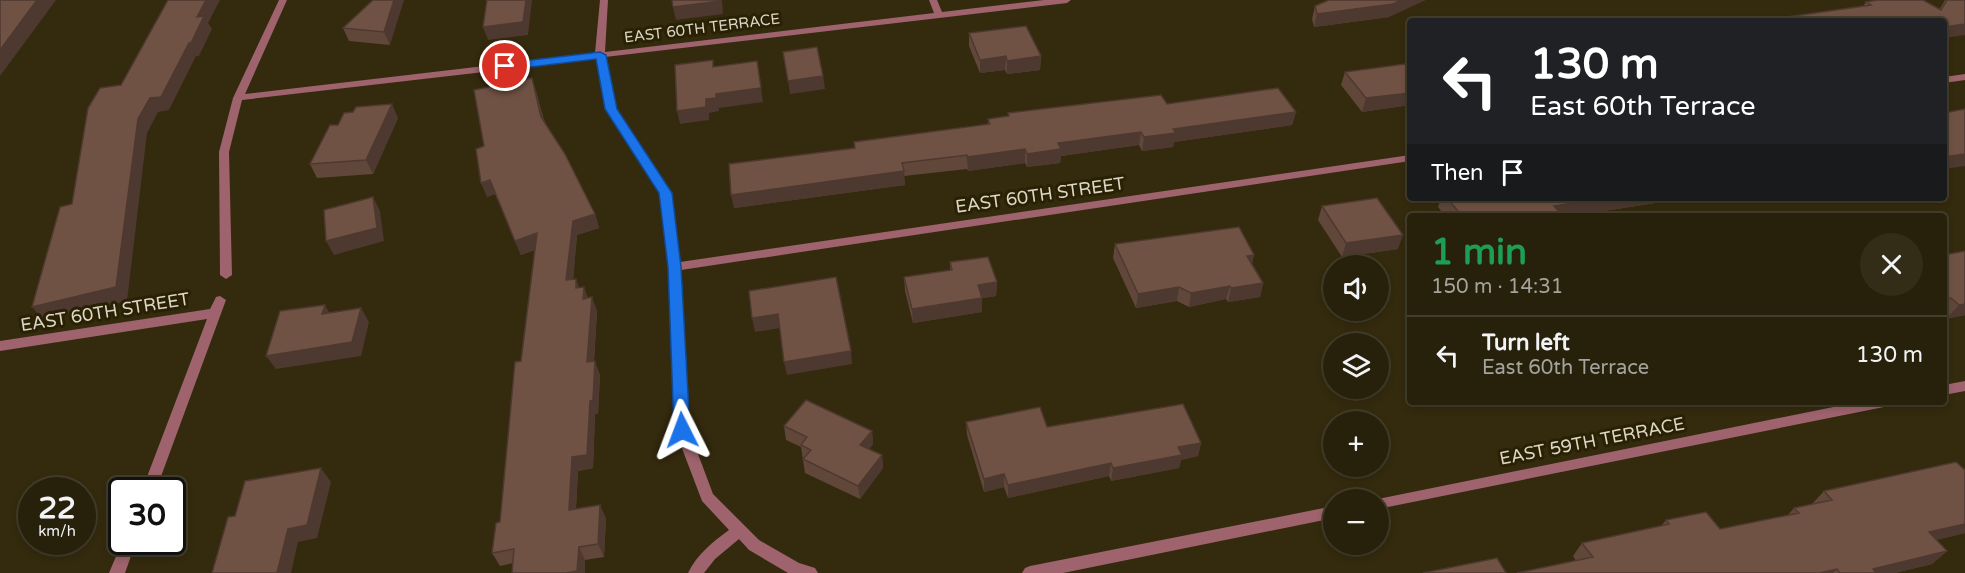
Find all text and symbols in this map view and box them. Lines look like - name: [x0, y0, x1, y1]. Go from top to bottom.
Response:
- street label: EAST 60TH TERRACE: [623, 10, 781, 46]
- text: 130 m: [1530, 39, 1659, 90]
- pin: [479, 40, 530, 91]
- icon: left: [1431, 42, 1509, 120]
- icon: arrive: [488, 49, 521, 82]
- text: East 60th Terrace: [1530, 90, 1756, 123]
- icon: arrive: [1496, 156, 1529, 189]
- text: Then: [1431, 160, 1484, 186]
- street label: EAST 60TH STREET: [954, 172, 1126, 218]
- text: 1 min: [1431, 231, 1527, 274]
- button: close: [1860, 233, 1923, 296]
- map controls: [1323, 255, 1389, 555]
- button: sound: [1323, 255, 1389, 321]
- text: 150 m · 14:31: [1431, 275, 1563, 299]
- street label: EAST 60TH STREET: [19, 288, 191, 336]
- text: Turn left: [1482, 330, 1570, 356]
- button: layers: [1323, 333, 1389, 399]
- icon: left: [1431, 339, 1464, 372]
- text: 130 m: [1856, 342, 1923, 368]
- text: East 60th Terrace: [1482, 356, 1649, 380]
- position arrow: [650, 398, 714, 462]
- button: +: [1323, 411, 1389, 477]
- street label: EAST 59TH TERRACE: [1498, 412, 1686, 470]
- speed limit sign: 30: [108, 477, 186, 555]
- button: −: [1323, 489, 1389, 555]
- text: 22: [38, 490, 76, 527]
- text: km/h: [38, 522, 76, 540]

